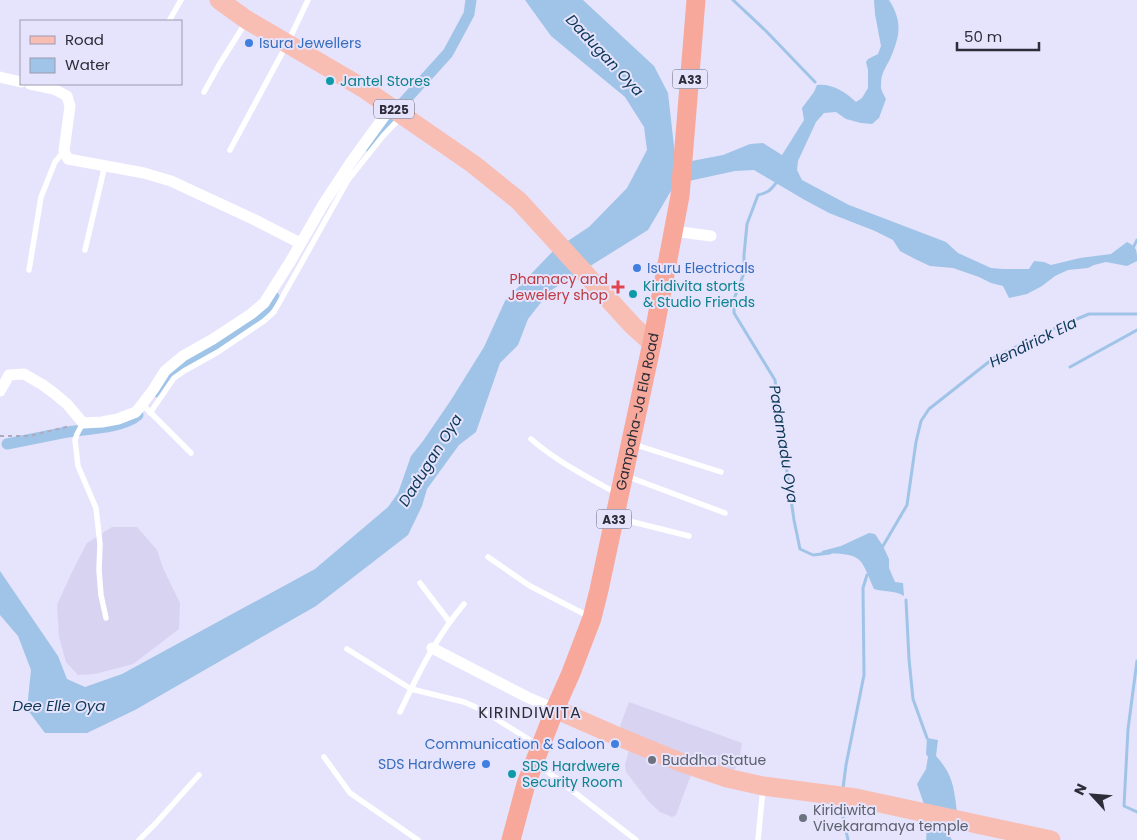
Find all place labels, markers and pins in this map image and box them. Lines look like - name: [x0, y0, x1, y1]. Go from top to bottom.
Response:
- place label: Isura Jewellers: [259, 33, 362, 53]
- marker: Isura Jewellers: [243, 37, 255, 49]
- place label: Jantel Stores: [340, 71, 430, 91]
- marker: Jantel Stores: [324, 75, 336, 87]
- place label: Isuru Electricals: [647, 258, 755, 278]
- marker: Isuru Electricals: [631, 262, 643, 274]
- place label: Phamacy and Jewelery shop: [508, 269, 608, 305]
- place label: Kiridivita storts & Studio Friends: [643, 276, 755, 312]
- marker: Phamacy and Jewelery shop: [612, 281, 624, 293]
- marker: Kiridivita storts & Studio Friends: [627, 288, 639, 300]
- place label: Communication & Saloon: [425, 734, 605, 754]
- marker: Communication & Saloon: [609, 738, 621, 750]
- place label: Buddha Statue: [662, 750, 766, 770]
- place label: SDS Hardwere: [378, 754, 476, 774]
- marker: Buddha Statue: [646, 754, 658, 766]
- place label: SDS Hardwere Security Room: [522, 756, 623, 792]
- marker: SDS Hardwere: [480, 758, 492, 770]
- marker: SDS Hardwere Security Room: [506, 768, 518, 780]
- place label: Kiridiwita Vivekaramaya temple: [813, 800, 969, 836]
- marker: Kiridiwita Vivekaramaya temple: [797, 812, 809, 824]

